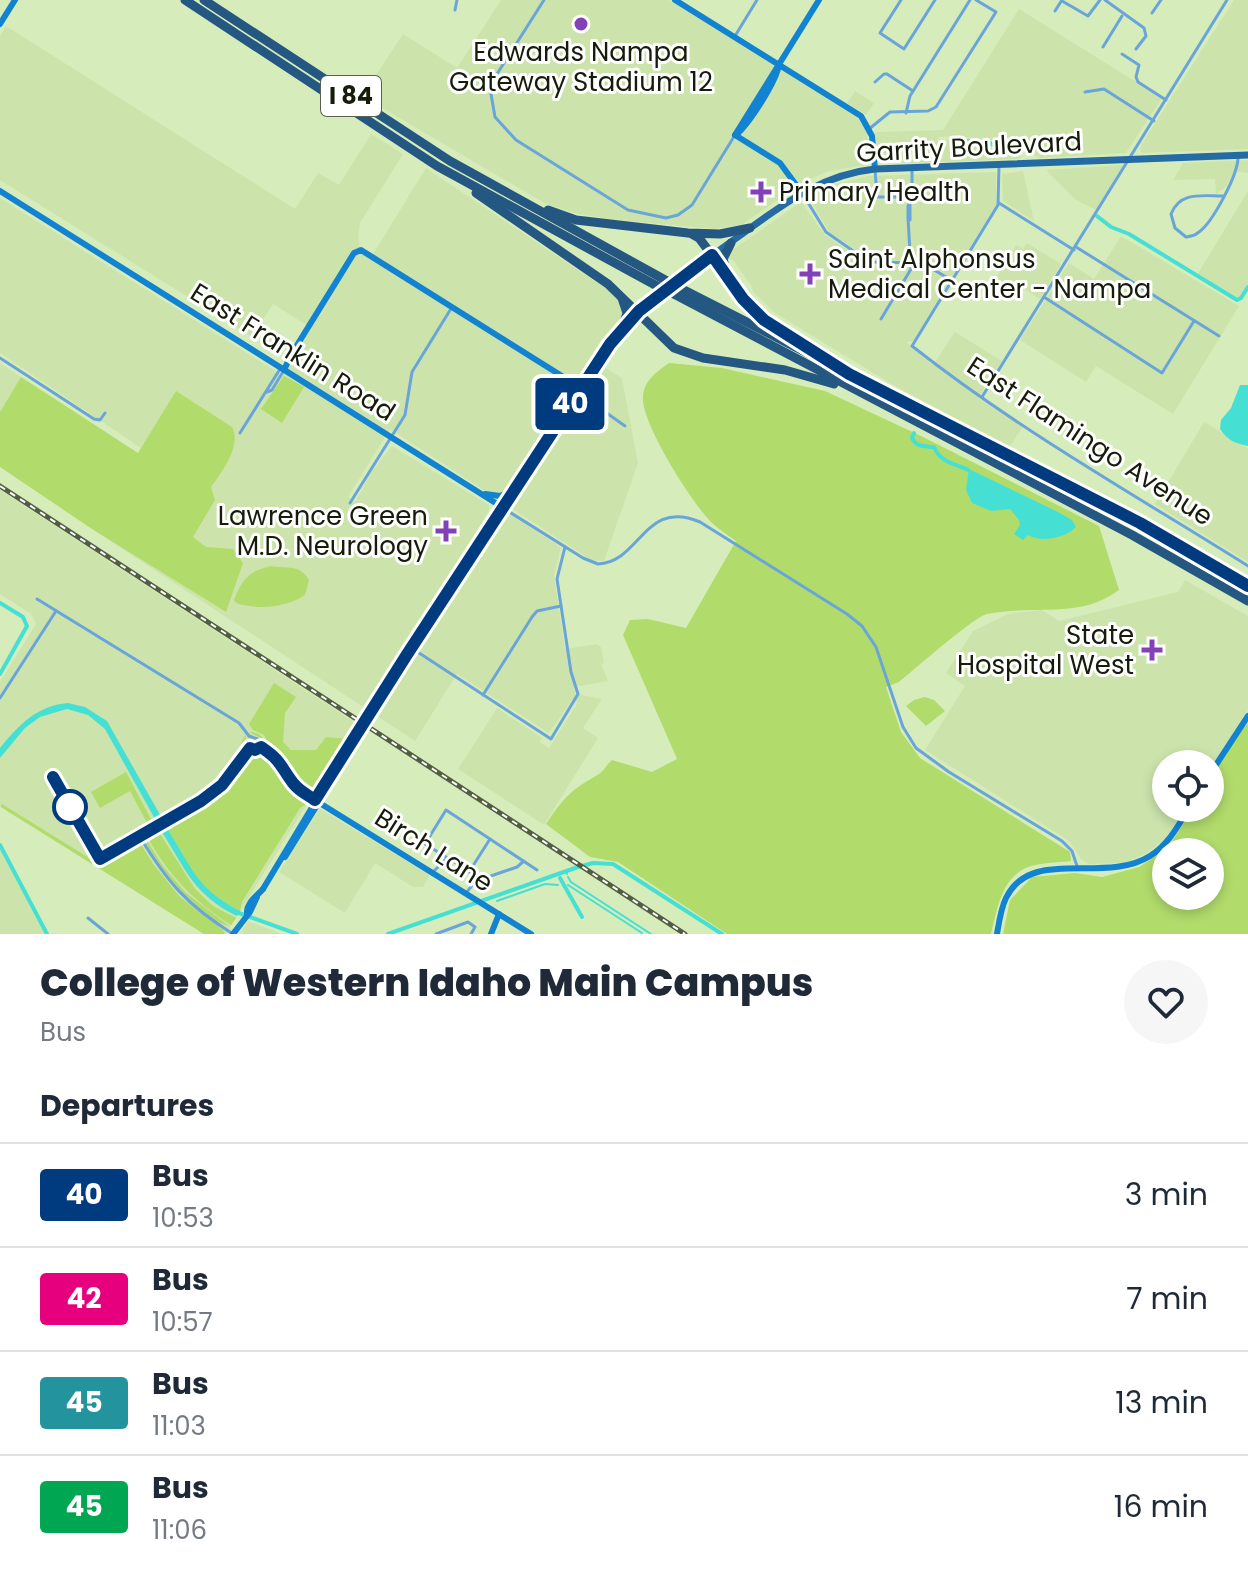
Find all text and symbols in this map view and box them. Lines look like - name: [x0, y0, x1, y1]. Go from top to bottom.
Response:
- marker: Edwards Nampa Gateway Stadium 12: [572, 15, 590, 33]
- place label: Edwards Nampa Gateway Stadium 12: [449, 34, 713, 100]
- road number: I 84: [321, 76, 381, 116]
- street label: Garrity Boulevard: [855, 123, 1083, 171]
- place label: Primary Health: [779, 174, 970, 210]
- marker: Primary Health: [750, 181, 772, 203]
- place label: Saint Alphonsus Medical Center - Nampa: [828, 241, 1151, 307]
- marker: Saint Alphonsus Medical Center - Nampa: [799, 263, 821, 285]
- street label: East Franklin Road: [184, 274, 402, 430]
- street label: East Flamingo Avenue: [960, 348, 1220, 534]
- line badge: 40: [534, 378, 606, 430]
- text: 40: [551, 384, 589, 423]
- place label: Lawrence Green M.D. Neurology: [218, 498, 428, 564]
- marker: Lawrence Green M.D. Neurology: [435, 520, 457, 542]
- place label: State Hospital West: [957, 617, 1134, 683]
- marker: State Hospital West: [1141, 639, 1163, 661]
- map controls: [1152, 750, 1224, 910]
- button: locate: [1152, 750, 1224, 822]
- unlabelled marker: [53, 790, 87, 824]
- street label: Birch Lane: [368, 800, 500, 900]
- button: layers: [1152, 838, 1224, 910]
- text: College of Western Idaho Main Campus: [40, 956, 813, 1009]
- button: heart: [1124, 960, 1208, 1044]
- text: Bus: [40, 1014, 86, 1050]
- text: Departures: [40, 1084, 214, 1127]
- text: Bus: [152, 1154, 209, 1197]
- text: 3 min: [1125, 1173, 1208, 1216]
- text: 40: [65, 1175, 103, 1214]
- text: 10:53: [152, 1200, 214, 1236]
- text: Bus: [152, 1258, 209, 1301]
- text: 7 min: [1126, 1277, 1208, 1320]
- text: 42: [67, 1279, 101, 1318]
- text: 10:57: [152, 1304, 213, 1340]
- text: Bus: [152, 1362, 209, 1405]
- text: 13 min: [1115, 1381, 1208, 1424]
- text: 45: [65, 1383, 103, 1422]
- text: 11:03: [152, 1408, 206, 1444]
- text: Bus: [152, 1466, 209, 1509]
- text: 16 min: [1114, 1485, 1208, 1528]
- text: 45: [65, 1487, 103, 1526]
- text: 11:06: [152, 1512, 207, 1548]

